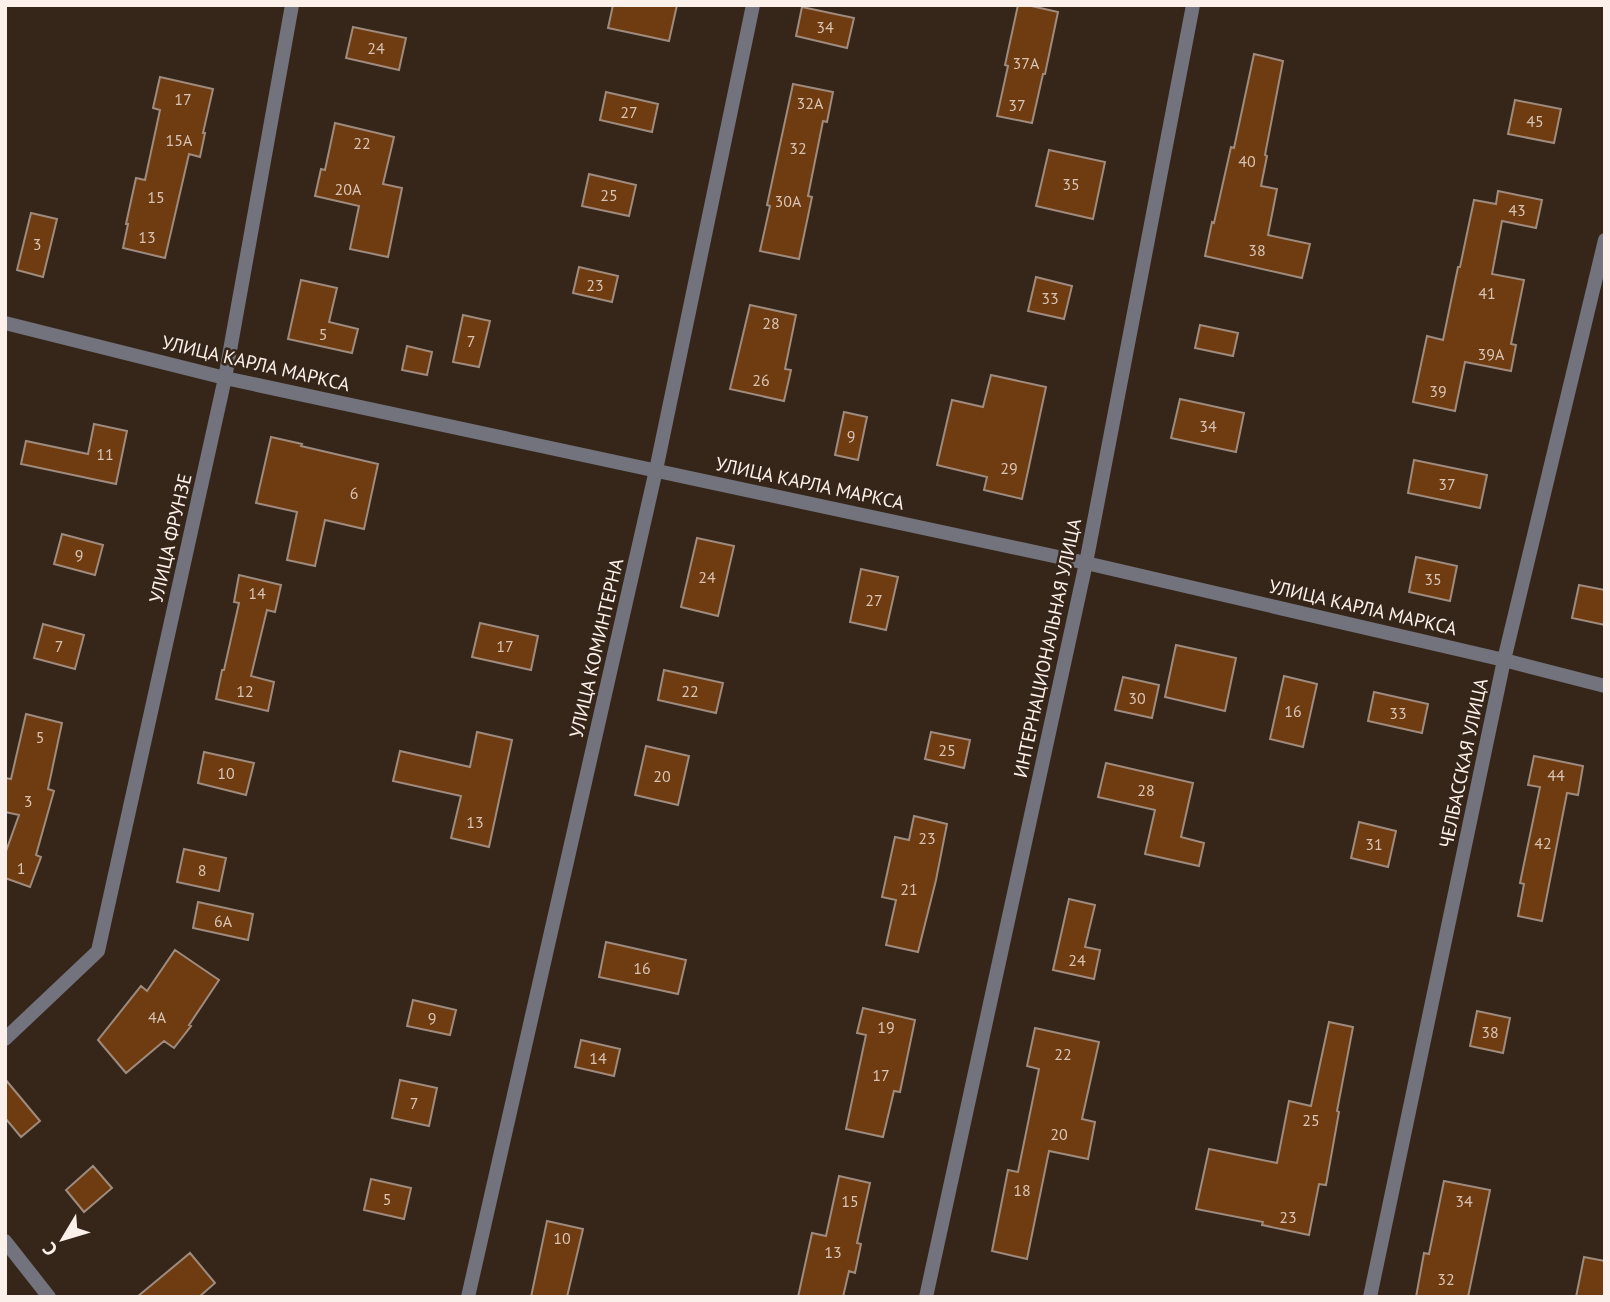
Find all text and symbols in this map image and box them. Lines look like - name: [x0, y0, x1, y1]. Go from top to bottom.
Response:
- house number: 34: [816, 17, 834, 37]
- house number: 24: [367, 38, 385, 58]
- house number: 37А: [1013, 53, 1040, 73]
- house number: 17: [174, 89, 192, 109]
- house number: 32А: [797, 93, 824, 113]
- house number: 37: [1008, 95, 1026, 115]
- house number: 27: [620, 102, 638, 122]
- house number: 45: [1526, 111, 1544, 131]
- house number: 15А: [166, 130, 193, 150]
- house number: 22: [353, 133, 371, 153]
- house number: 32: [789, 138, 807, 158]
- house number: 40: [1238, 151, 1256, 171]
- house number: 35: [1062, 174, 1080, 194]
- house number: 20А: [335, 179, 362, 199]
- house number: 25: [600, 185, 618, 205]
- house number: 15: [147, 187, 165, 207]
- house number: 30А: [775, 191, 802, 211]
- house number: 43: [1508, 200, 1526, 220]
- house number: 13: [138, 227, 156, 247]
- house number: 3: [33, 234, 41, 254]
- house number: 38: [1248, 240, 1266, 260]
- house number: 23: [586, 275, 604, 295]
- house number: 41: [1478, 283, 1496, 303]
- house number: 33: [1041, 288, 1059, 308]
- house number: 28: [762, 313, 780, 333]
- house number: 5: [319, 324, 327, 344]
- street label: УЛИЦА КАРЛА МАРКСА: [160, 330, 352, 396]
- house number: 7: [467, 331, 475, 351]
- house number: 39А: [1478, 344, 1505, 364]
- house number: 26: [752, 370, 770, 390]
- house number: 39: [1429, 381, 1447, 401]
- house number: 34: [1199, 416, 1217, 436]
- house number: 9: [847, 426, 855, 446]
- house number: 11: [96, 444, 114, 464]
- street label: УЛИЦА КАРЛА МАРКСА: [713, 451, 907, 515]
- house number: 29: [1000, 458, 1018, 478]
- street label: УЛИЦА ФРУНЗЕ: [143, 471, 197, 605]
- house number: 37: [1438, 474, 1456, 494]
- house number: 6: [350, 483, 358, 503]
- street label: ИНТЕРНАЦИОНАЛЬНАЯ УЛИЦА: [1008, 516, 1086, 780]
- house number: 9: [75, 545, 83, 565]
- street label: УЛИЦА КОМИНТЕРНА: [564, 556, 628, 740]
- house number: 24: [698, 567, 716, 587]
- house number: 35: [1424, 569, 1442, 589]
- street label: УЛИЦА КАРЛА МАРКСА: [1267, 574, 1459, 640]
- house number: 14: [248, 583, 266, 603]
- house number: 27: [865, 590, 883, 610]
- house number: 7: [55, 636, 63, 656]
- house number: 17: [496, 636, 514, 656]
- street label: ЧЕЛБАССКАЯ УЛИЦА: [1433, 676, 1493, 850]
- house number: 12: [236, 681, 254, 701]
- house number: 22: [681, 681, 699, 701]
- house number: 30: [1128, 688, 1146, 708]
- house number: 16: [1284, 701, 1302, 721]
- house number: 33: [1389, 703, 1407, 723]
- house number: 5: [36, 727, 44, 747]
- house number: 25: [938, 740, 956, 760]
- house number: 10: [217, 763, 235, 783]
- house number: 44: [1547, 765, 1565, 785]
- house number: 20: [653, 766, 671, 786]
- house number: 28: [1137, 780, 1155, 800]
- house number: 3: [24, 791, 32, 811]
- house number: 13: [466, 812, 484, 832]
- house number: 23: [918, 828, 936, 848]
- house number: 42: [1534, 833, 1552, 853]
- house number: 31: [1365, 834, 1383, 854]
- house number: 1: [17, 858, 25, 878]
- house number: 8: [198, 860, 206, 880]
- house number: 21: [900, 879, 918, 899]
- house number: 6А: [214, 911, 233, 931]
- house number: 24: [1068, 950, 1086, 970]
- house number: 16: [633, 958, 651, 978]
- house number: 4А: [148, 1007, 167, 1027]
- house number: 9: [428, 1008, 436, 1028]
- house number: 19: [877, 1017, 895, 1037]
- house number: 38: [1481, 1022, 1499, 1042]
- house number: 22: [1054, 1044, 1072, 1064]
- house number: 14: [589, 1048, 607, 1068]
- house number: 17: [872, 1065, 890, 1085]
- house number: 7: [410, 1093, 418, 1113]
- house number: 25: [1302, 1110, 1320, 1130]
- house number: 20: [1050, 1124, 1068, 1144]
- house number: 18: [1013, 1180, 1031, 1200]
- house number: 5: [383, 1189, 391, 1209]
- house number: 15: [841, 1191, 859, 1211]
- house number: 34: [1455, 1191, 1473, 1211]
- north arrow: [28, 1204, 98, 1274]
- house number: 23: [1279, 1207, 1297, 1227]
- house number: 10: [553, 1228, 571, 1248]
- text: С: [37, 1238, 62, 1261]
- house number: 13: [824, 1242, 842, 1262]
- house number: 32: [1437, 1269, 1455, 1289]

